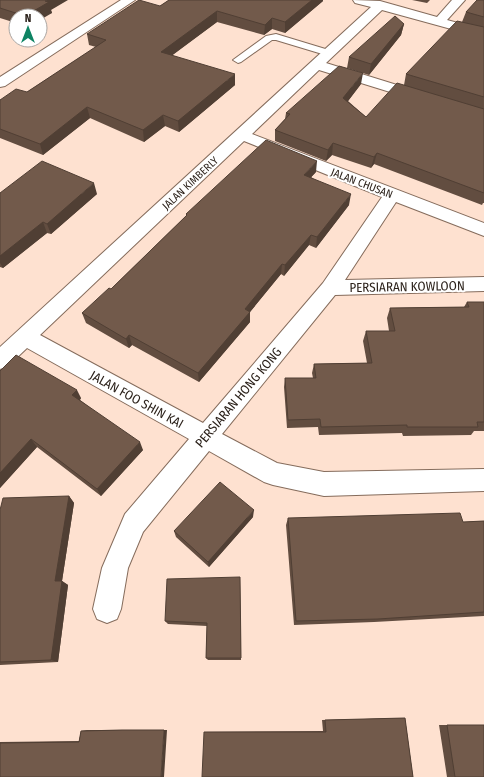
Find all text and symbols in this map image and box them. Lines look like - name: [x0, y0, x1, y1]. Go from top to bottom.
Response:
- north arrow: [8, 8, 48, 48]
- text: N: [25, 12, 31, 25]
- street label: JALAN KIMBERLY: [160, 154, 221, 213]
- street label: JALAN CHUSAN: [329, 166, 395, 201]
- street label: PERSIARAN KOWLOON: [349, 278, 465, 295]
- street label: PERSIARAN HONG KONG: [192, 344, 285, 450]
- street label: JALAN FOO SHIN KAI: [87, 368, 186, 431]

